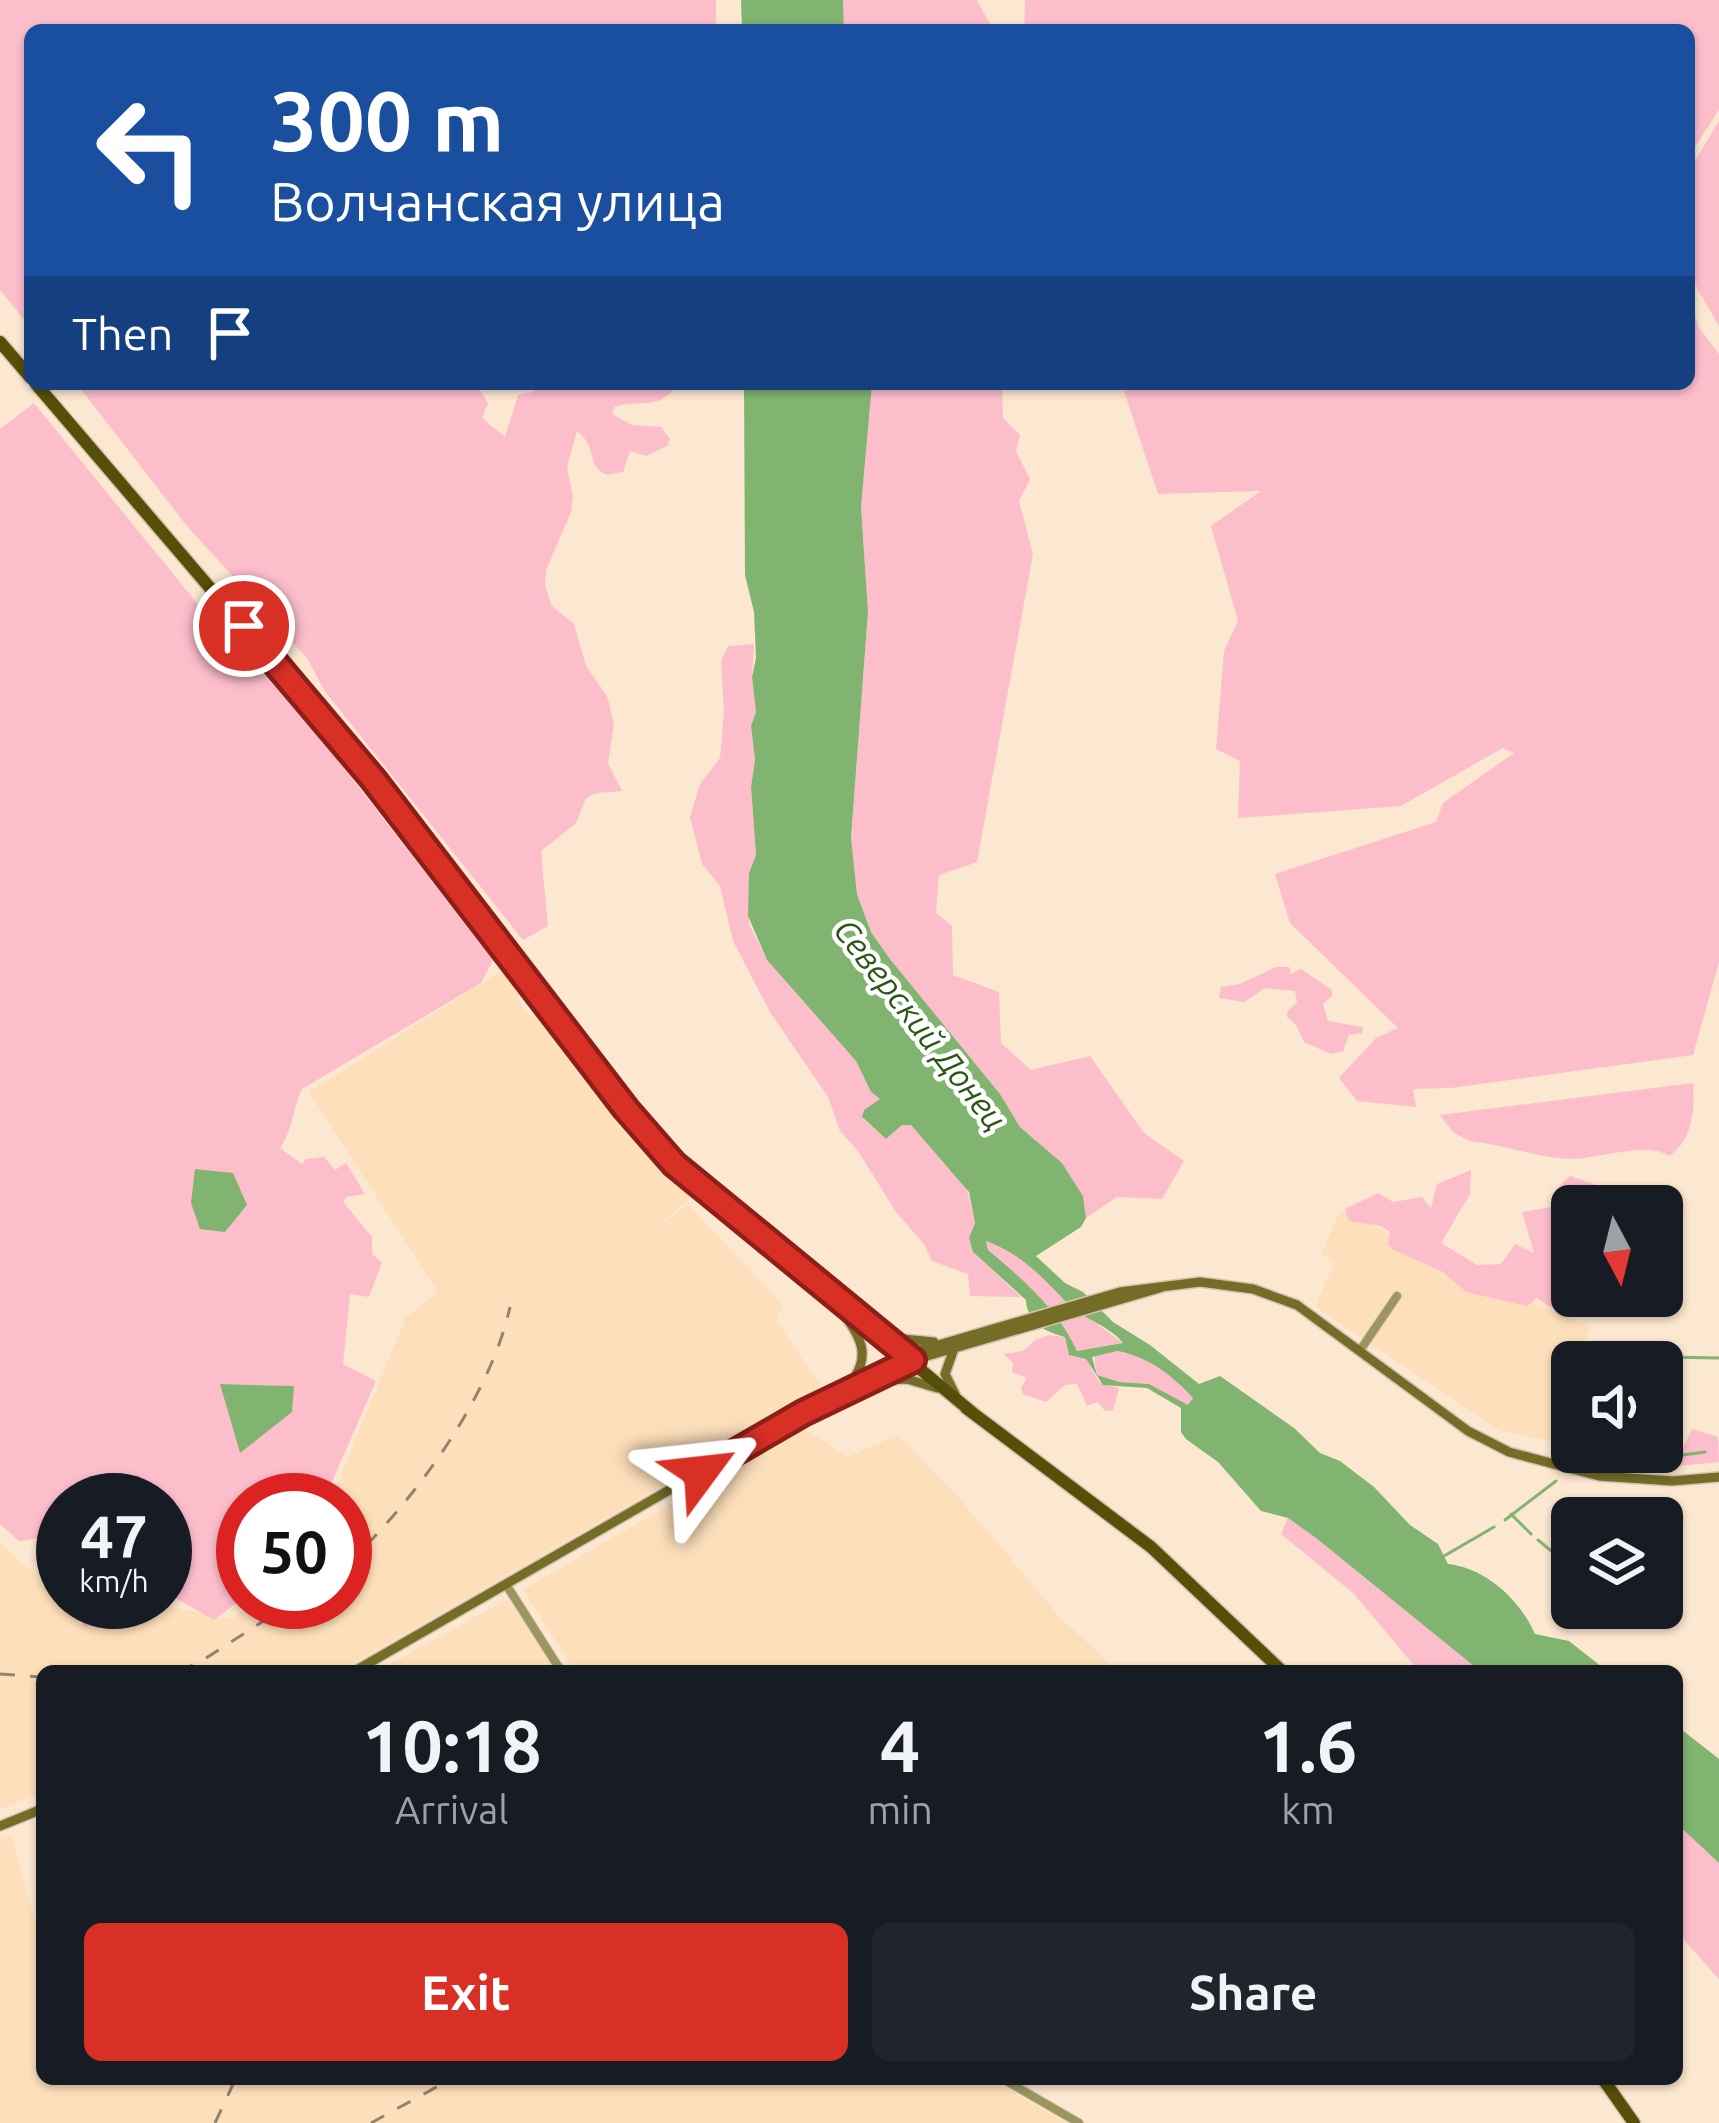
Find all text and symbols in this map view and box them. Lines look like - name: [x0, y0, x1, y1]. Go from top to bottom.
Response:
- icon: left: [72, 72, 228, 228]
- text: 300 m: [270, 73, 504, 167]
- text: Волчанская улица: [270, 171, 725, 231]
- icon: arrive: [197, 300, 263, 366]
- text: Then: [72, 308, 173, 359]
- pin: [193, 575, 295, 677]
- icon: arrive: [211, 593, 277, 659]
- water label: Северский Донец: [827, 911, 1015, 1137]
- north arrow: [1551, 1185, 1683, 1317]
- map controls: [1551, 1185, 1683, 1629]
- button: sound: [1551, 1341, 1683, 1473]
- position arrow: [638, 1409, 764, 1535]
- speed limit sign: 50: [216, 1473, 372, 1629]
- button: layers: [1551, 1497, 1683, 1629]
- text: 47: [80, 1502, 148, 1569]
- text: km/h: [79, 1564, 149, 1598]
- text: 10:18: [362, 1705, 542, 1786]
- text: 4: [880, 1705, 920, 1786]
- text: 1.6: [1258, 1705, 1357, 1786]
- text: Arrival: [395, 1788, 508, 1831]
- text: min: [867, 1788, 933, 1831]
- text: km: [1281, 1788, 1335, 1831]
- button: Exit: [84, 1923, 848, 2061]
- button: Share: [872, 1923, 1635, 2061]

